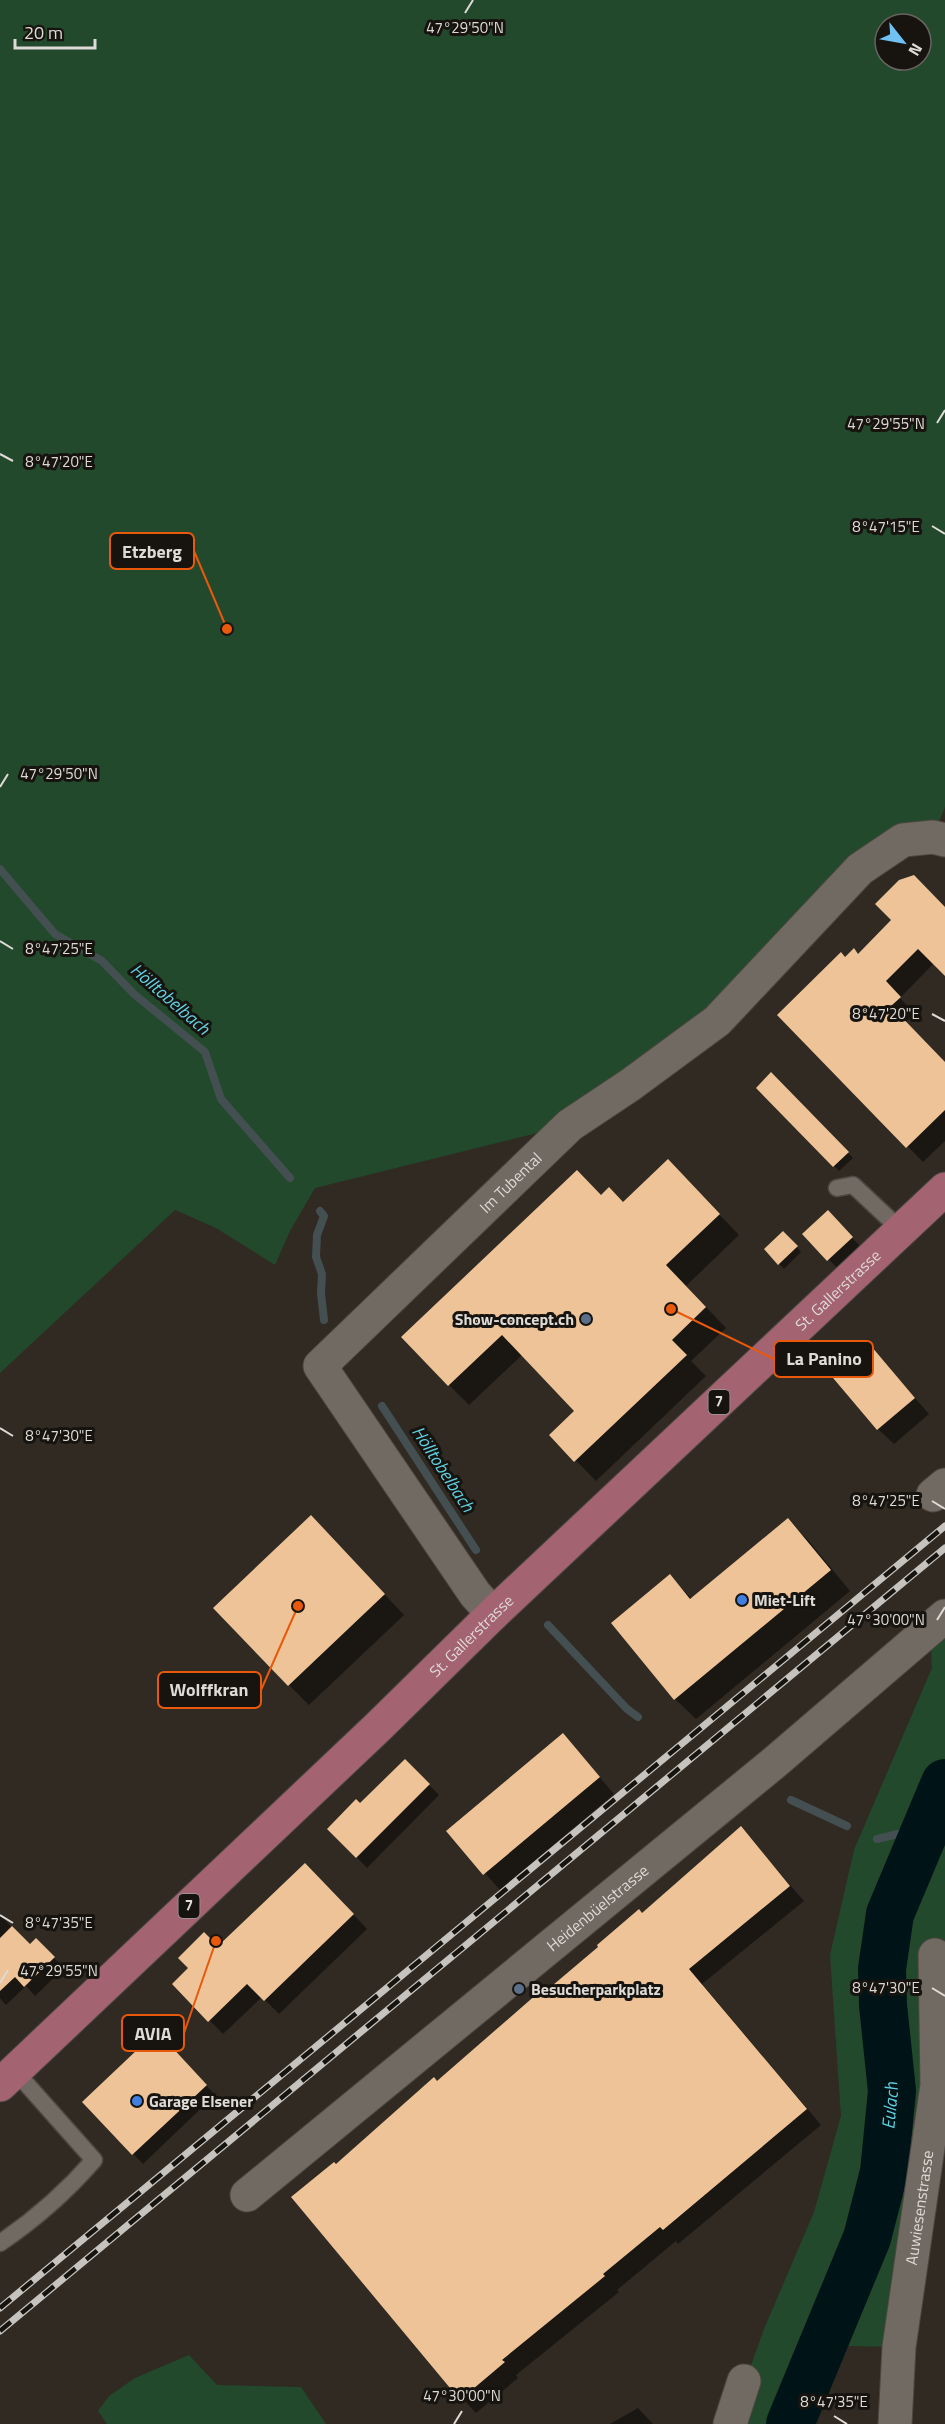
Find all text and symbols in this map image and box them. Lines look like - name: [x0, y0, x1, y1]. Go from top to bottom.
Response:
- scale bar: [15, 12, 94, 50]
- north arrow: [873, 12, 933, 72]
- text: 47°29'50"N: [426, 16, 504, 39]
- text: 20 m: [24, 19, 63, 46]
- text: N: [903, 39, 929, 61]
- text: 47°29'55"N: [847, 412, 925, 435]
- text: 8°47'20"E: [25, 450, 93, 473]
- text: 8°47'15"E: [852, 515, 920, 538]
- callout: Etzberg: [110, 533, 194, 569]
- text: Etzberg: [122, 538, 182, 565]
- text: 47°29'50"N: [20, 762, 98, 785]
- text: 8°47'25"E: [25, 937, 93, 960]
- water label: Hölltobelbach: [125, 956, 217, 1042]
- text: 8°47'20"E: [852, 1002, 920, 1025]
- street label: Im Tubental: [474, 1147, 547, 1218]
- street label: St. Gallerstrasse: [790, 1244, 886, 1336]
- place label: Show-concept.ch: [455, 1307, 574, 1331]
- marker: Show-concept.ch: [579, 1312, 593, 1326]
- callout: La Panino: [774, 1341, 873, 1377]
- text: La Panino: [786, 1345, 862, 1372]
- road number: 7: [708, 1390, 730, 1414]
- water label: Hölltobelbach: [405, 1420, 482, 1518]
- text: 8°47'30"E: [25, 1424, 93, 1447]
- text: 8°47'25"E: [852, 1489, 920, 1512]
- place label: Miet-Lift: [754, 1588, 816, 1612]
- street label: St. Gallerstrasse: [423, 1589, 519, 1683]
- marker: Miet-Lift: [735, 1593, 749, 1607]
- text: 47°30'00"N: [847, 1608, 925, 1631]
- callout: Wolffkran: [158, 1672, 261, 1708]
- text: Wolffkran: [170, 1676, 248, 1703]
- street label: Heidenbüelstrasse: [541, 1859, 654, 1957]
- road number: 7: [178, 1894, 200, 1918]
- text: 8°47'35"E: [25, 1911, 93, 1934]
- text: 47°29'55"N: [20, 1959, 98, 1982]
- text: 8°47'30"E: [852, 1976, 920, 1999]
- place label: Besucherparkplatz: [531, 1977, 661, 2001]
- marker: Besucherparkplatz: [512, 1982, 526, 1996]
- callout: AVIA: [122, 2015, 184, 2051]
- text: AVIA: [134, 2020, 172, 2047]
- water label: Eulach: [874, 2080, 905, 2130]
- place label: Garage Elsener: [149, 2089, 253, 2113]
- marker: Garage Elsener: [130, 2094, 144, 2108]
- street label: Auwiesenstrasse: [899, 2149, 939, 2267]
- text: 47°30'00"N: [423, 2384, 501, 2407]
- text: 8°47'35"E: [800, 2390, 868, 2413]

